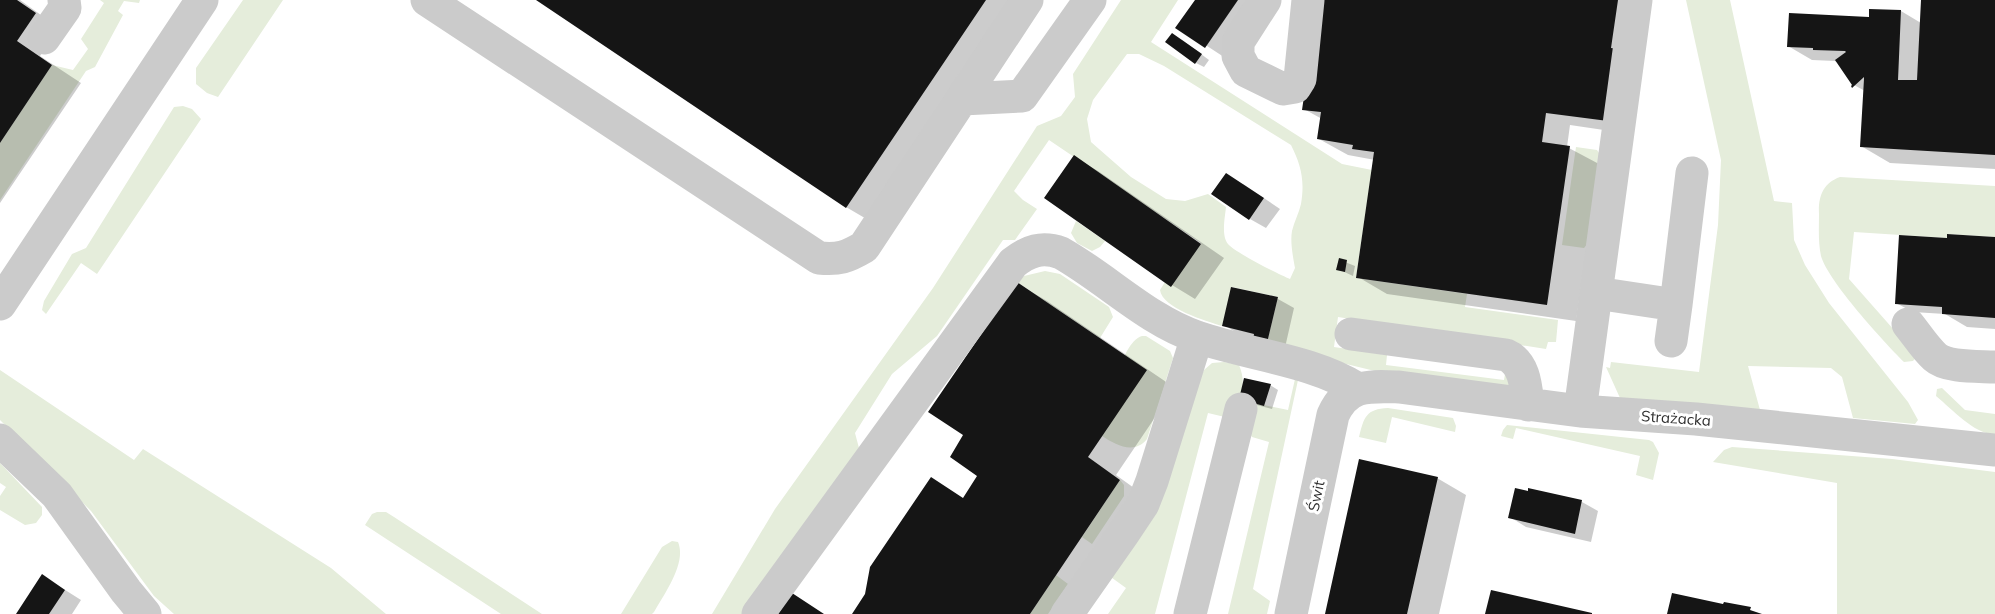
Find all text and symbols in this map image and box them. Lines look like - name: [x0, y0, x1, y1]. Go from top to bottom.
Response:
- street label: Strażacka: [1641, 406, 1711, 430]
- street label: Świt: [1303, 479, 1329, 513]

